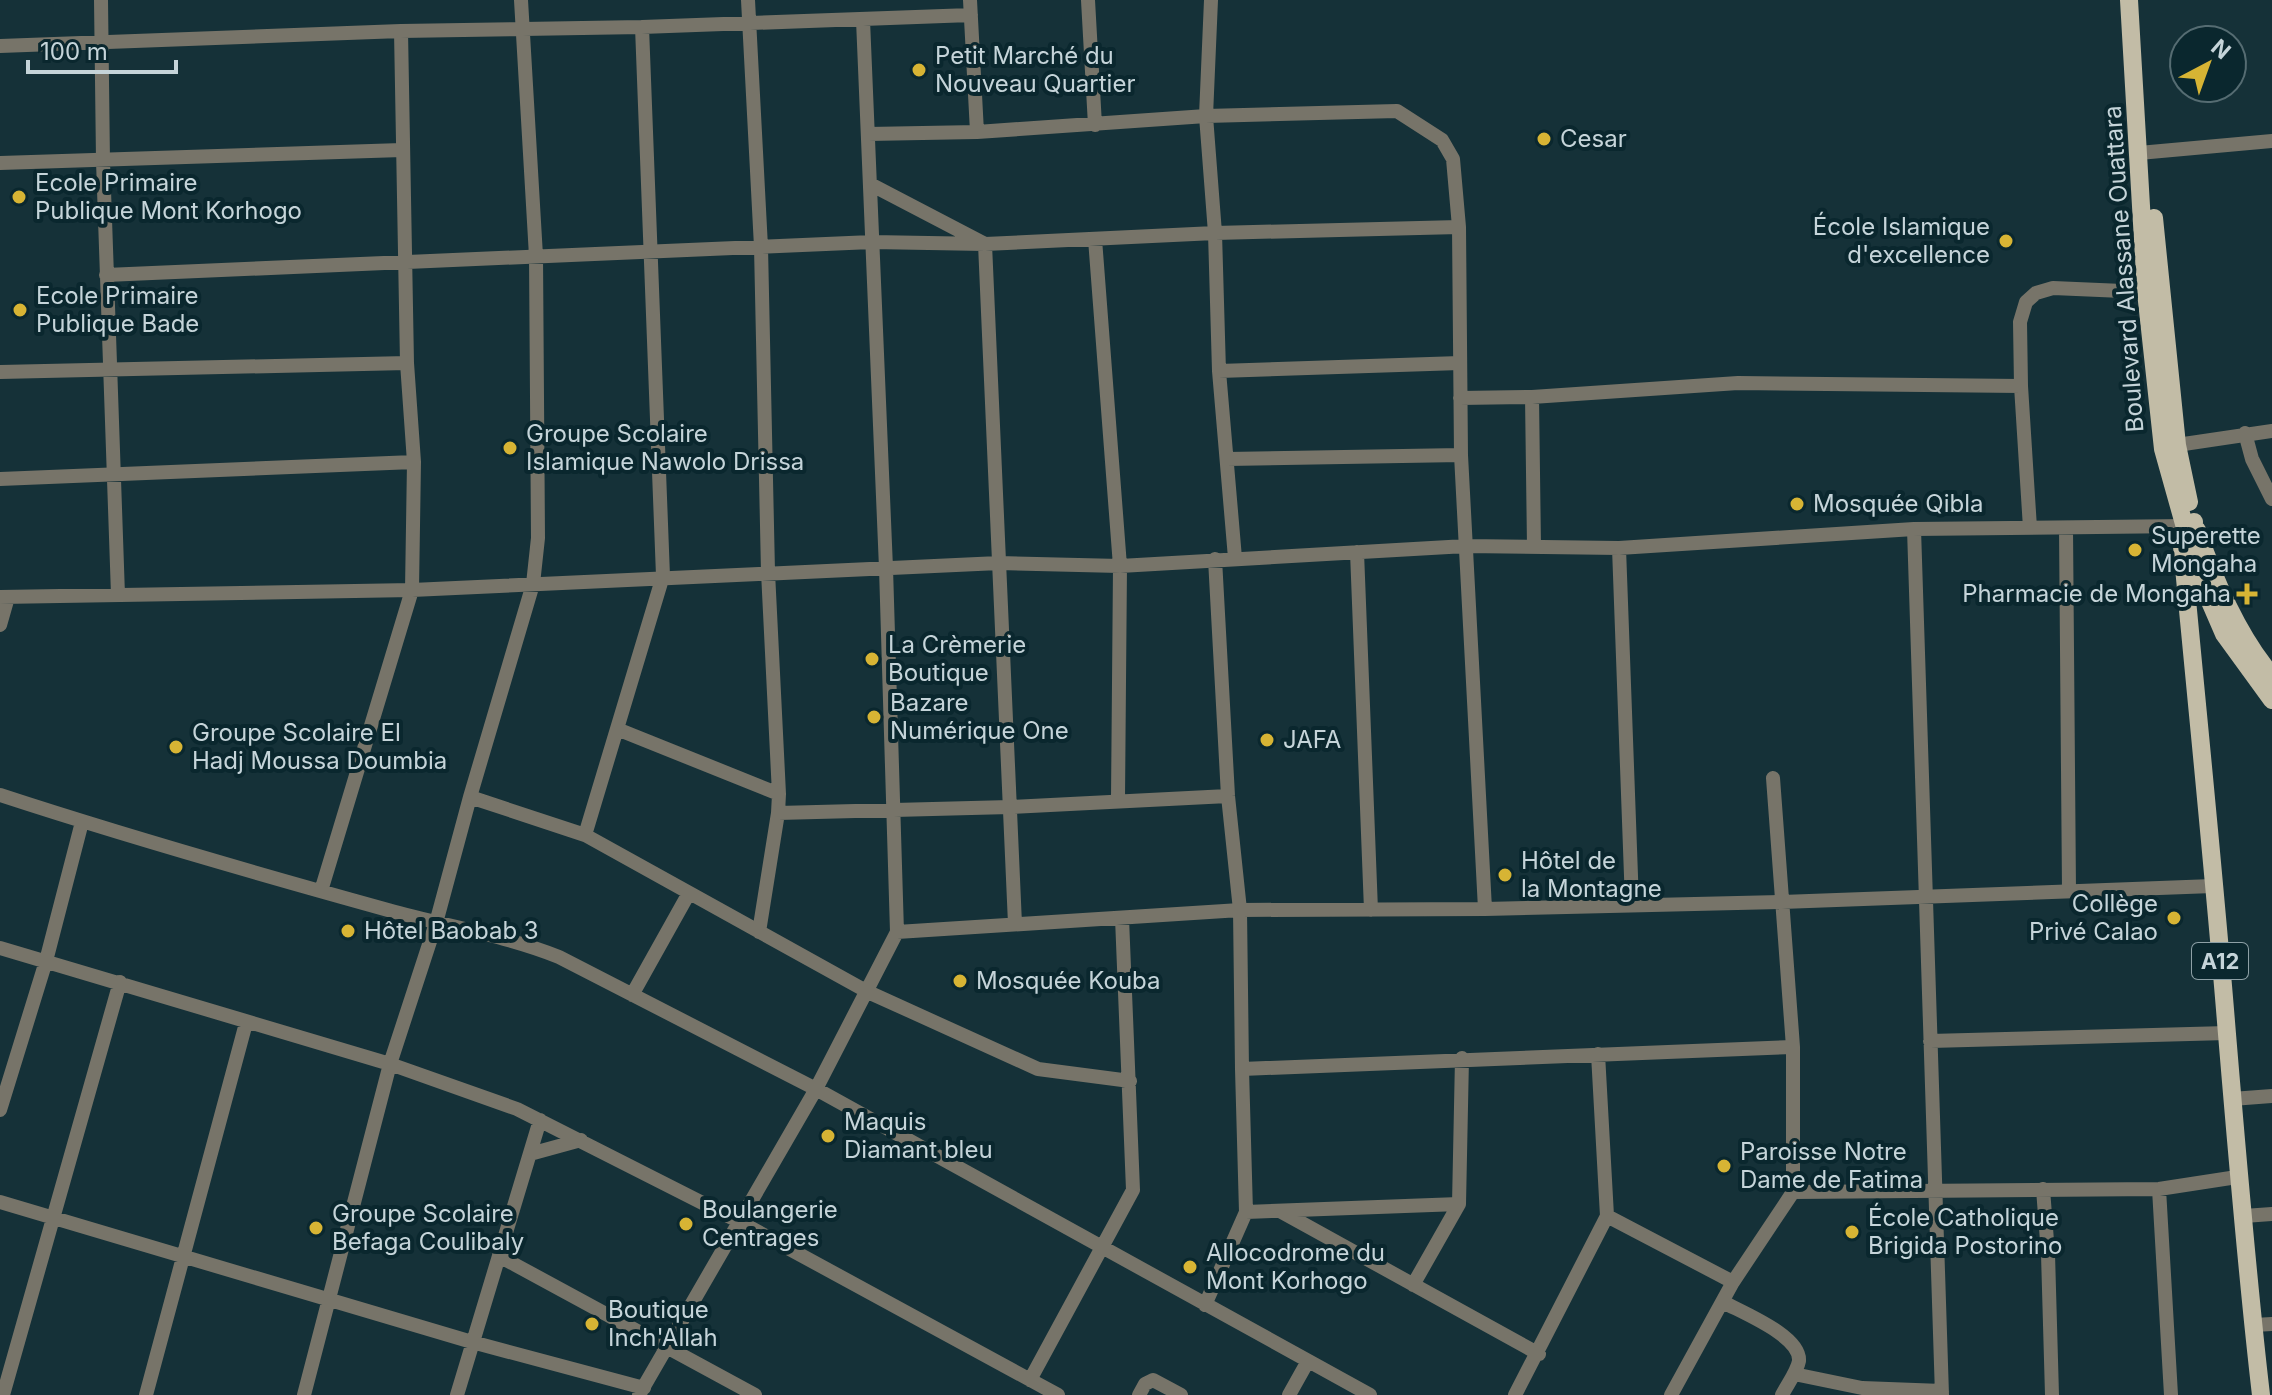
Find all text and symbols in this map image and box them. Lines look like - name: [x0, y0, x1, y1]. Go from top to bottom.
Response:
- scale bar: [28, 24, 176, 74]
- north arrow: [2168, 24, 2248, 104]
- text: N: [2206, 34, 2236, 64]
- text: 100 m: [40, 37, 108, 66]
- place label: Petit Marché du Nouveau Quartier: [935, 41, 1135, 98]
- marker: Petit Marché du Nouveau Quartier: [910, 61, 928, 79]
- street label: Boulevard Alassane Ouattara: [2098, 105, 2149, 433]
- place label: Cesar: [1560, 124, 1627, 153]
- marker: Cesar: [1535, 130, 1553, 148]
- place label: Ecole Primaire Publique Mont Korhogo: [35, 168, 302, 225]
- marker: Ecole Primaire Publique Mont Korhogo: [10, 188, 28, 206]
- place label: École Islamique d'excellence: [1813, 211, 1990, 269]
- marker: École Islamique d'excellence: [1997, 232, 2015, 250]
- place label: Ecole Primaire Publique Bade: [36, 281, 199, 338]
- marker: Ecole Primaire Publique Bade: [11, 301, 29, 319]
- place label: Groupe Scolaire Islamique Nawolo Drissa: [526, 419, 804, 476]
- marker: Groupe Scolaire Islamique Nawolo Drissa: [501, 439, 519, 457]
- place label: Mosquée Qibla: [1813, 489, 1984, 518]
- marker: Mosquée Qibla: [1788, 495, 1806, 513]
- place label: Superette Mongaha: [2151, 521, 2261, 578]
- marker: Superette Mongaha: [2126, 541, 2144, 559]
- place label: Pharmacie de Mongaha: [1962, 579, 2231, 608]
- marker: Pharmacie de Mongaha: [2238, 585, 2256, 603]
- place label: La Crèmerie Boutique: [888, 630, 1026, 687]
- marker: La Crèmerie Boutique: [863, 650, 881, 668]
- place label: Bazare Numérique One: [890, 688, 1069, 745]
- marker: Bazare Numérique One: [865, 708, 883, 726]
- place label: Groupe Scolaire El Hadj Moussa Doumbia: [192, 718, 447, 775]
- place label: JAFA: [1283, 725, 1341, 754]
- marker: JAFA: [1258, 731, 1276, 749]
- marker: Groupe Scolaire El Hadj Moussa Doumbia: [167, 738, 185, 756]
- place label: Hôtel de la Montagne: [1521, 846, 1662, 903]
- marker: Hôtel de la Montagne: [1496, 866, 1514, 884]
- place label: Collège Privé Calao: [2029, 889, 2158, 946]
- marker: Collège Privé Calao: [2165, 909, 2183, 927]
- place label: Hôtel Baobab 3: [364, 916, 539, 945]
- marker: Hôtel Baobab 3: [339, 922, 357, 940]
- road number: A12: [2192, 943, 2248, 979]
- place label: Mosquée Kouba: [976, 966, 1161, 995]
- marker: Mosquée Kouba: [951, 972, 969, 990]
- place label: Maquis Diamant bleu: [844, 1107, 993, 1164]
- marker: Maquis Diamant bleu: [819, 1127, 837, 1145]
- place label: Paroisse Notre Dame de Fatima: [1740, 1137, 1923, 1194]
- marker: Paroisse Notre Dame de Fatima: [1715, 1157, 1733, 1175]
- place label: Boulangerie Centrages: [702, 1195, 838, 1252]
- place label: Groupe Scolaire Befaga Coulibaly: [332, 1199, 524, 1256]
- place label: École Catholique Brigida Postorino: [1868, 1202, 2062, 1260]
- marker: Boulangerie Centrages: [677, 1215, 695, 1233]
- marker: Groupe Scolaire Befaga Coulibaly: [307, 1219, 325, 1237]
- marker: École Catholique Brigida Postorino: [1843, 1223, 1861, 1241]
- place label: Allocodrome du Mont Korhogo: [1206, 1238, 1385, 1295]
- marker: Allocodrome du Mont Korhogo: [1181, 1258, 1199, 1276]
- place label: Boutique Inch'Allah: [608, 1295, 718, 1352]
- marker: Boutique Inch'Allah: [583, 1315, 601, 1333]

